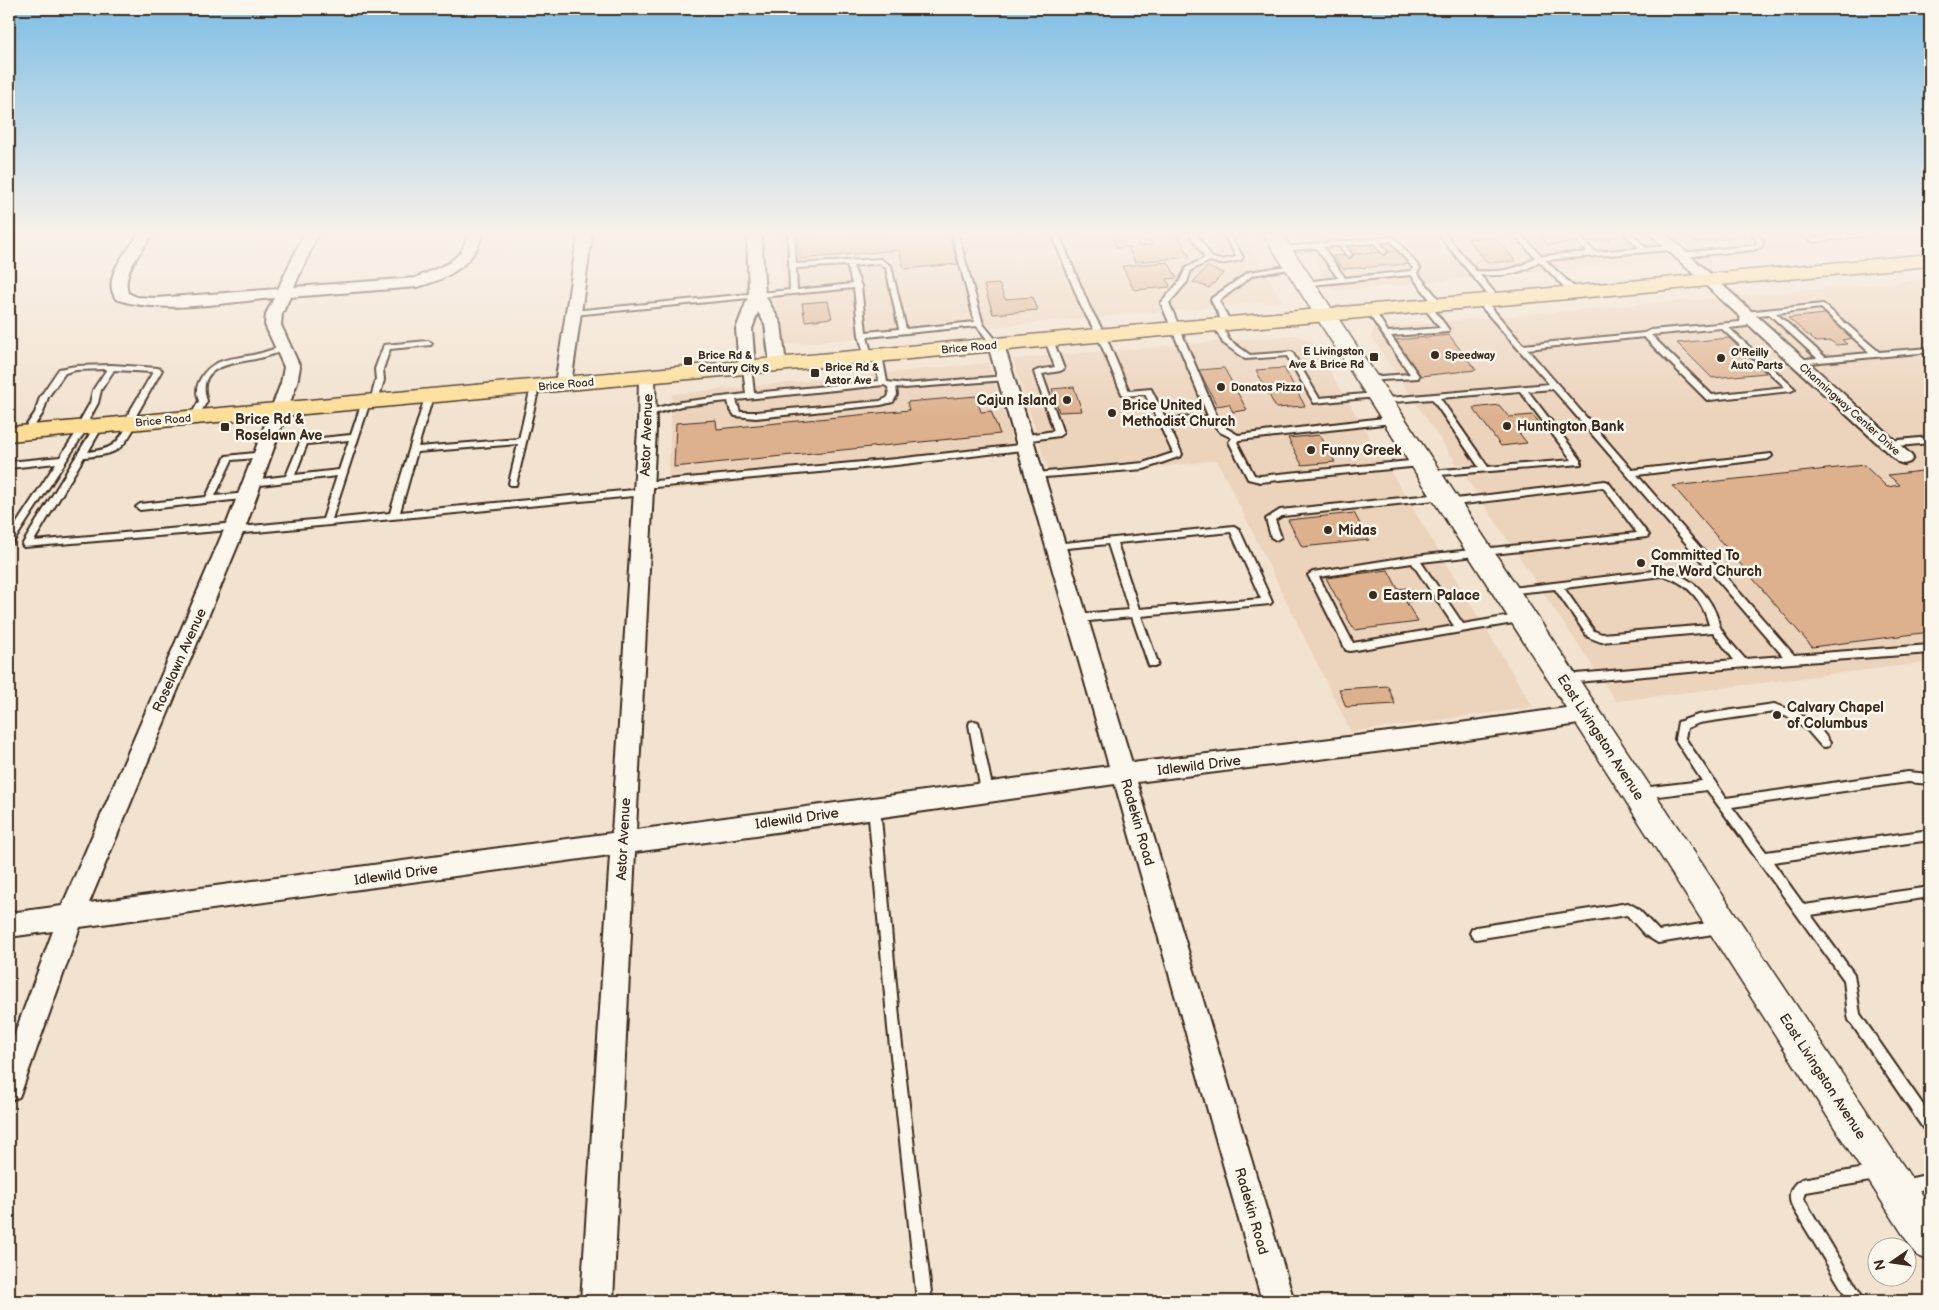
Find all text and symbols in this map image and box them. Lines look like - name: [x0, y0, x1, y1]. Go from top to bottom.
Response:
- street label: Brice Road: [941, 339, 998, 356]
- place label: E Livingston Ave & Brice Rd: [1288, 345, 1364, 371]
- place label: O'Reilly Auto Parts: [1730, 346, 1783, 372]
- place label: Brice Rd & Century City S: [698, 349, 769, 375]
- marker: Speedway: [1429, 349, 1441, 361]
- place label: Speedway: [1445, 349, 1495, 362]
- marker: E Livingston Ave & Brice Rd: [1368, 351, 1380, 363]
- marker: O'Reilly Auto Parts: [1715, 352, 1727, 364]
- marker: Brice Rd & Century City S: [682, 355, 694, 367]
- place label: Brice Rd & Astor Ave: [824, 361, 879, 387]
- street label: Channingway Center Drive: [1797, 361, 1903, 458]
- marker: Brice Rd & Astor Ave: [809, 367, 821, 379]
- street label: Brice Road: [538, 376, 595, 393]
- marker: Donatos Pizza: [1215, 381, 1227, 393]
- place label: Donatos Pizza: [1231, 381, 1302, 394]
- place label: Cajun Island: [977, 392, 1057, 409]
- street label: Astor Avenue: [637, 393, 656, 477]
- marker: Cajun Island: [1061, 394, 1073, 406]
- place label: Brice United Methodist Church: [1122, 397, 1235, 430]
- marker: Brice United Methodist Church: [1106, 407, 1118, 419]
- place label: Brice Rd & Roselawn Ave: [235, 411, 322, 444]
- street label: Brice Road: [135, 412, 192, 429]
- place label: Huntington Bank: [1517, 418, 1625, 435]
- marker: Huntington Bank: [1501, 420, 1513, 432]
- marker: Brice Rd & Roselawn Ave: [219, 421, 231, 433]
- place label: Funny Greek: [1321, 442, 1402, 459]
- marker: Funny Greek: [1305, 444, 1317, 456]
- place label: Midas: [1338, 522, 1377, 539]
- marker: Midas: [1322, 524, 1334, 536]
- place label: Committed To The Word Church: [1651, 547, 1762, 580]
- marker: Committed To The Word Church: [1635, 557, 1647, 569]
- place label: Eastern Palace: [1383, 587, 1480, 604]
- marker: Eastern Palace: [1367, 589, 1379, 601]
- street label: Roselawn Avenue: [149, 606, 210, 715]
- street label: East Livingston Avenue: [1554, 671, 1648, 803]
- place label: Calvary Chapel of Columbus: [1787, 699, 1884, 732]
- marker: Calvary Chapel of Columbus: [1771, 709, 1783, 721]
- street label: Idlewild Drive: [1156, 752, 1242, 779]
- street label: Radekin Road: [1117, 777, 1158, 868]
- street label: Astor Avenue: [613, 797, 634, 881]
- street label: Idlewild Drive: [754, 804, 840, 833]
- street label: Idlewild Drive: [353, 860, 439, 889]
- street label: East Livingston Avenue: [1776, 1010, 1870, 1142]
- street label: Radekin Road: [1231, 1166, 1272, 1257]
- north arrow: [1866, 1238, 1916, 1288]
- text: N: [1870, 1258, 1889, 1272]

